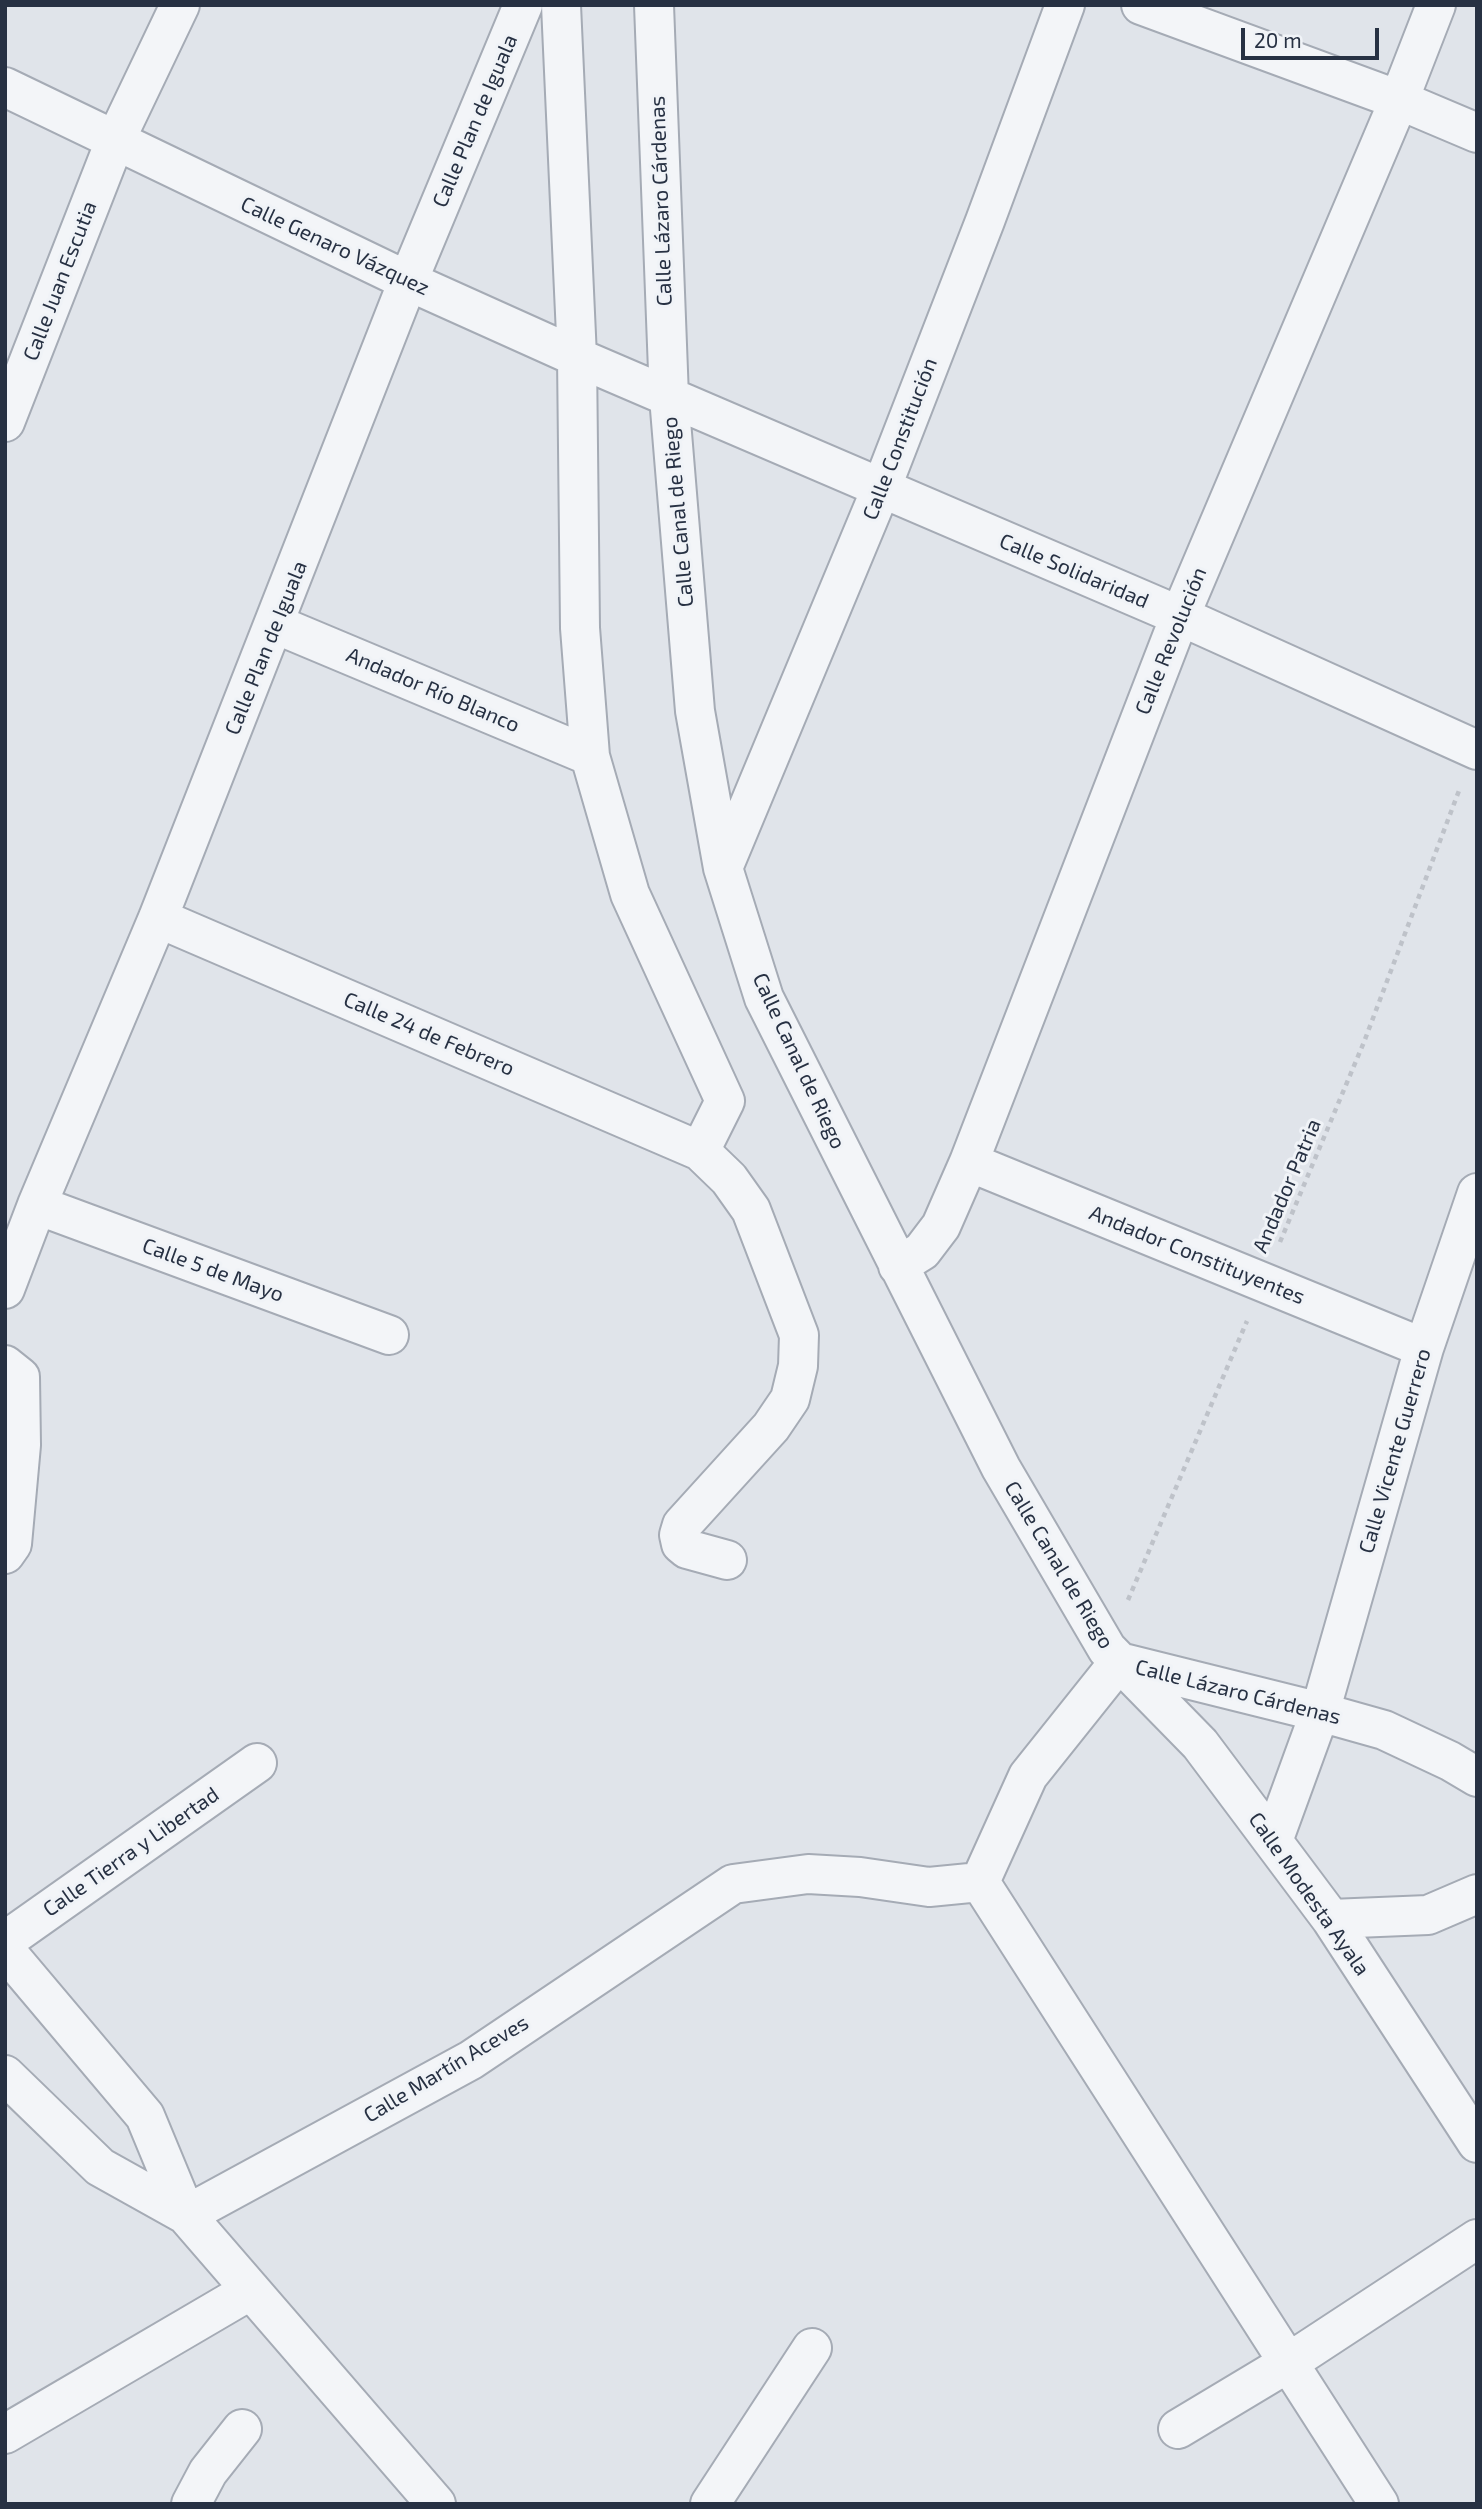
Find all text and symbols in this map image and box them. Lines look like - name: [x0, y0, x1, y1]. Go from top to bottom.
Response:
- scale bar: [1244, 14, 1382, 58]
- text: 20 m: [1254, 27, 1302, 52]
- street label: Calle Plan de Iguala: [427, 31, 523, 211]
- street label: Calle Lázaro Cárdenas: [645, 95, 677, 307]
- street label: Calle Genaro Vázquez: [237, 191, 433, 301]
- street label: Calle Juan Escutia: [18, 198, 102, 364]
- street label: Calle Constitución: [858, 354, 942, 524]
- street label: Calle Canal de Riego: [657, 416, 699, 608]
- street label: Calle Solidaridad: [995, 528, 1153, 614]
- street label: Calle Plan de Iguala: [220, 557, 312, 739]
- street label: Calle Revolución: [1130, 564, 1212, 718]
- street label: Andador Río Blanco: [343, 642, 523, 738]
- street label: Calle Canal de Riego: [747, 969, 851, 1153]
- street label: Calle 24 de Febrero: [340, 987, 518, 1081]
- street label: Andador Patria: [1247, 1115, 1327, 1257]
- street label: Andador Constituyentes: [1086, 1200, 1308, 1310]
- street label: Calle 5 de Mayo: [139, 1233, 287, 1307]
- street label: Calle Vicente Guerrero: [1354, 1346, 1436, 1556]
- street label: Calle Canal de Riego: [999, 1477, 1119, 1653]
- street label: Calle Lázaro Cárdenas: [1133, 1654, 1343, 1730]
- street label: Calle Tierra y Libertad: [38, 1782, 224, 1922]
- street label: Calle Modesta Ayala: [1243, 1808, 1375, 1980]
- street label: Calle Martín Aceves: [359, 2010, 533, 2128]

